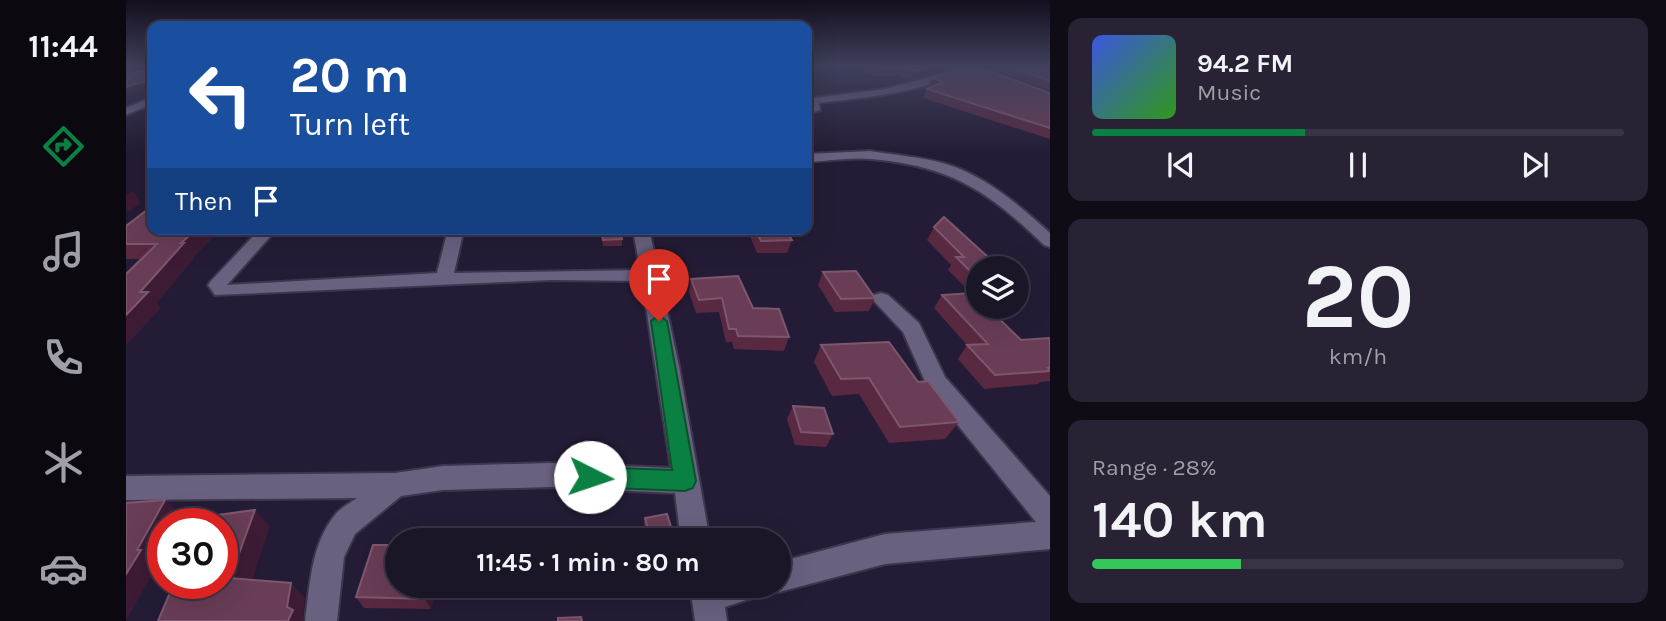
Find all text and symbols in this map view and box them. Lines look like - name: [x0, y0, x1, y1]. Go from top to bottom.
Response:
- text: 11:44: [28, 28, 98, 65]
- text: 20 m: [290, 47, 410, 104]
- text: 94.2 FM: [1197, 48, 1293, 79]
- icon: left: [175, 49, 266, 140]
- text: Music: [1197, 79, 1261, 106]
- text: Turn left: [290, 106, 410, 143]
- icon: directions: [39, 122, 88, 171]
- icon: previous: [1162, 146, 1200, 184]
- icon: pause: [1339, 146, 1377, 184]
- icon: next: [1516, 146, 1554, 184]
- icon: arrive: [247, 182, 285, 220]
- text: Then: [175, 186, 233, 217]
- icon: music: [39, 227, 88, 276]
- text: 20: [1302, 244, 1414, 350]
- pin: [629, 249, 689, 321]
- map controls: [966, 256, 1029, 319]
- button: layers: [966, 256, 1029, 319]
- icon: arrive: [640, 260, 678, 298]
- icon: phone: [39, 333, 88, 382]
- text: km/h: [1329, 343, 1387, 370]
- icon: climate: [39, 438, 88, 487]
- position arrow: [553, 440, 627, 514]
- text: Range · 28%: [1092, 454, 1217, 481]
- text: 140 km: [1092, 489, 1268, 550]
- speed limit sign: 30: [147, 508, 238, 599]
- icon: car: [39, 544, 88, 593]
- text: 11:45 · 1 min · 80 m: [476, 547, 700, 578]

